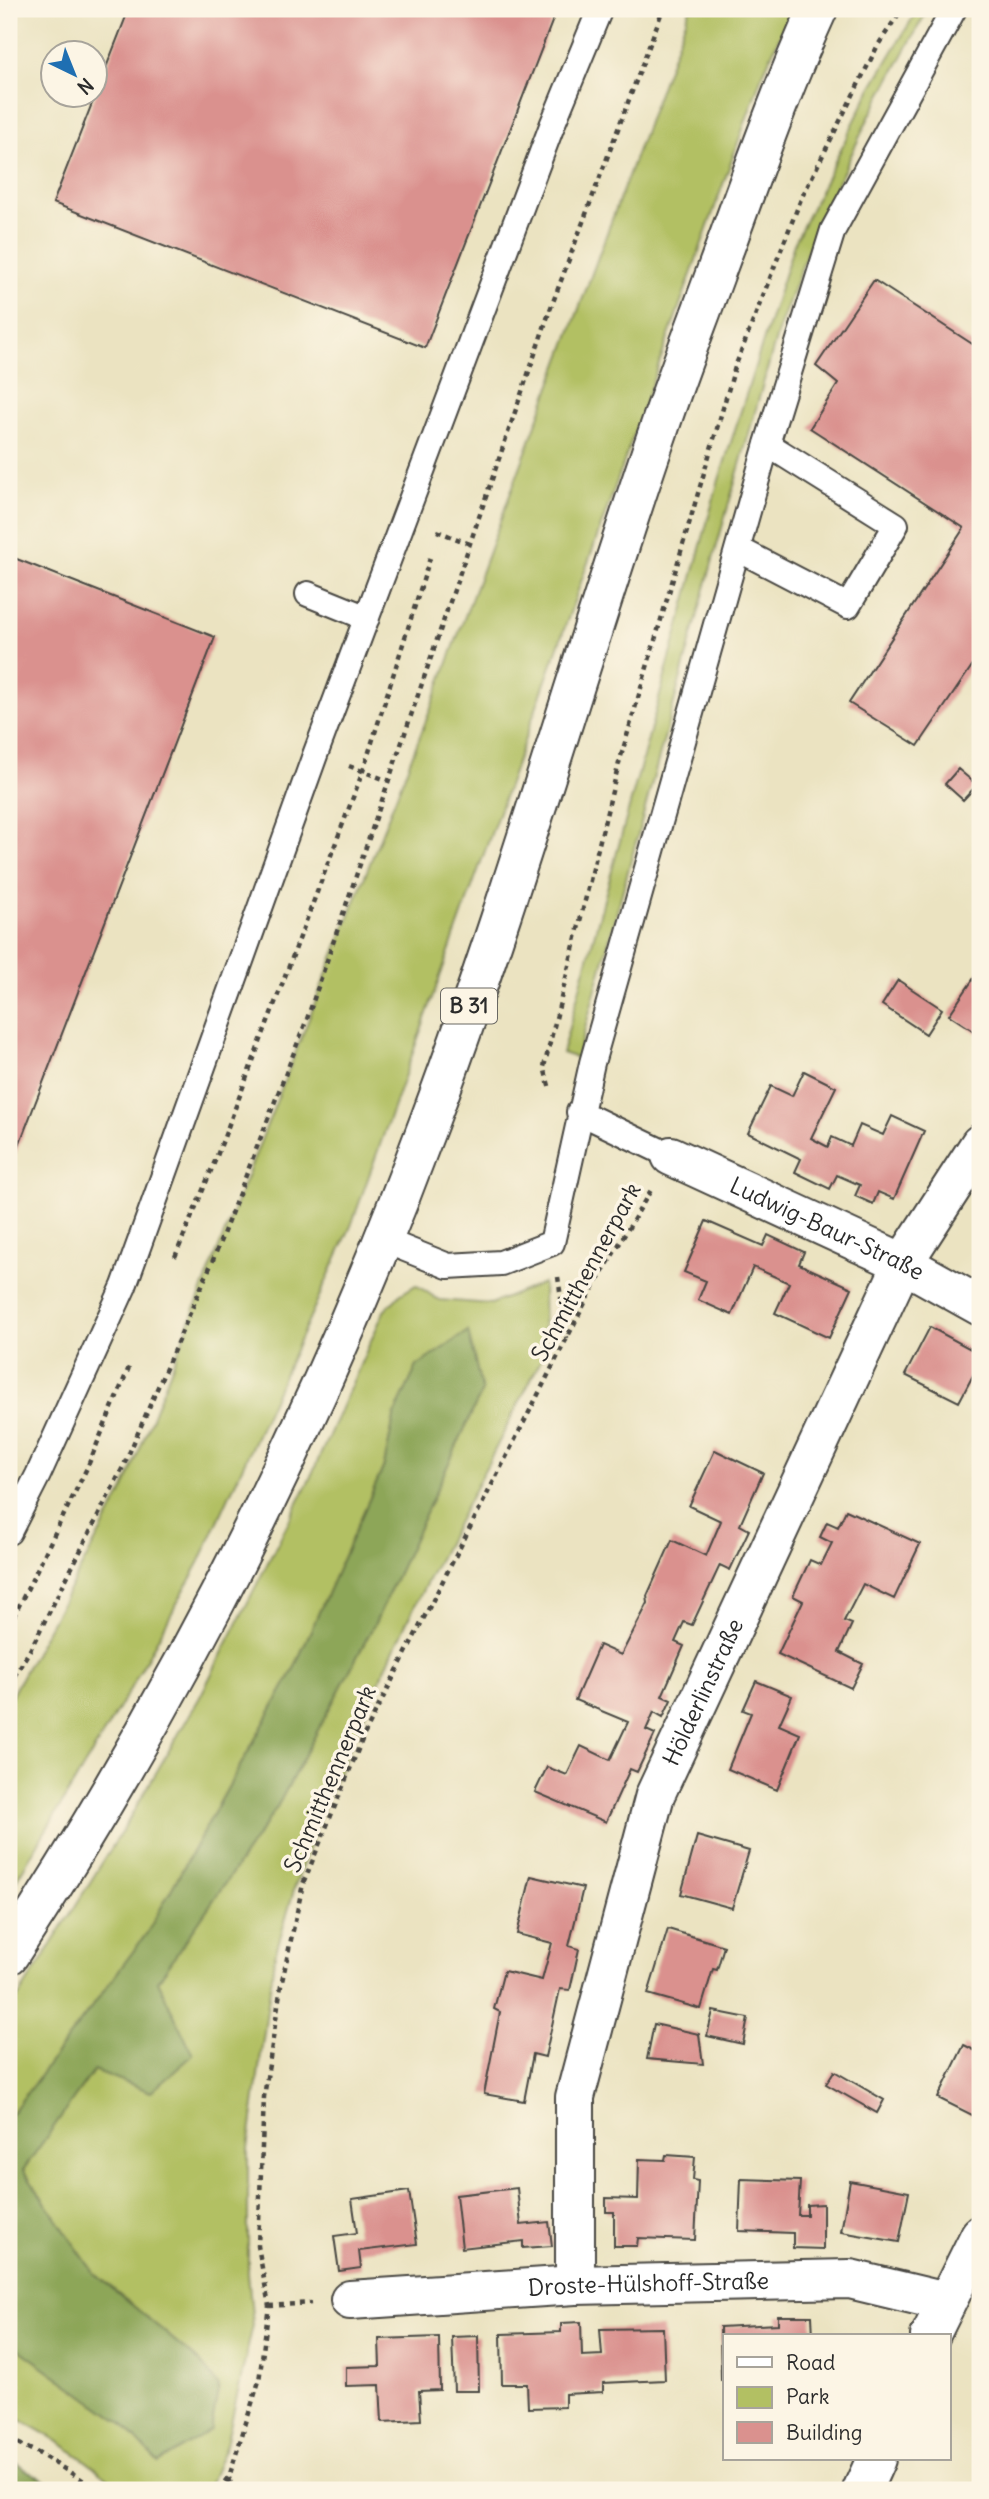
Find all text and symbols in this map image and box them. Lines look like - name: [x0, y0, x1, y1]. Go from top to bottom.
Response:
- north arrow: [38, 38, 108, 108]
- text: N: [73, 73, 99, 100]
- road number: B 31: [441, 988, 497, 1024]
- street label: Ludwig-Baur-Straße: [726, 1170, 930, 1286]
- street label: Schmitthennerpark: [524, 1177, 647, 1366]
- street label: Hölderlinstraße: [656, 1614, 749, 1770]
- street label: Schmitthennerpark: [277, 1681, 382, 1877]
- street label: Droste-Hülshoff-Straße: [527, 2266, 769, 2302]
- legend: [723, 2334, 950, 2460]
- text: Road: [786, 2349, 835, 2376]
- text: Park: [786, 2383, 829, 2410]
- text: Building: [786, 2419, 862, 2446]

